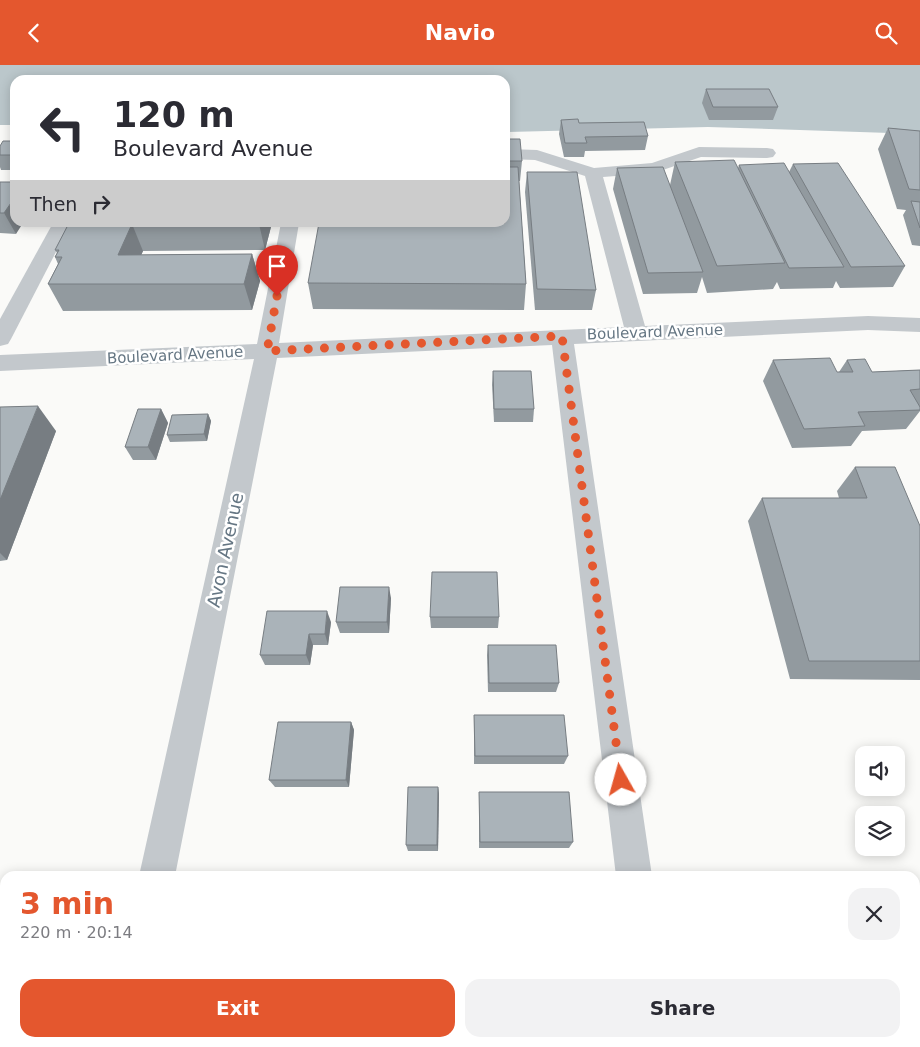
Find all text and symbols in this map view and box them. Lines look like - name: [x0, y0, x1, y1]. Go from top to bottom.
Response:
- icon: back: [20, 19, 48, 47]
- icon: search: [872, 19, 900, 47]
- text: Navio: [425, 20, 495, 45]
- icon: left: [30, 95, 95, 160]
- text: 120 m: [113, 95, 235, 135]
- text: Boulevard Avenue: [113, 136, 313, 161]
- icon: right: [87, 190, 115, 218]
- text: Then: [30, 193, 77, 215]
- pin: [256, 245, 298, 296]
- icon: arrive: [263, 252, 291, 280]
- street label: Boulevard Avenue: [587, 321, 723, 343]
- street label: Boulevard Avenue: [106, 342, 244, 368]
- street label: Avon Avenue: [203, 491, 247, 609]
- map controls: [855, 746, 905, 856]
- button: sound: [855, 746, 905, 796]
- position arrow: [594, 753, 646, 805]
- button: layers: [855, 806, 905, 856]
- text: 3 min: [20, 886, 114, 921]
- button: close: [848, 888, 900, 940]
- text: 220 m · 20:14: [20, 923, 133, 942]
- button: Exit: [20, 979, 455, 1037]
- button: Share: [465, 979, 900, 1037]

